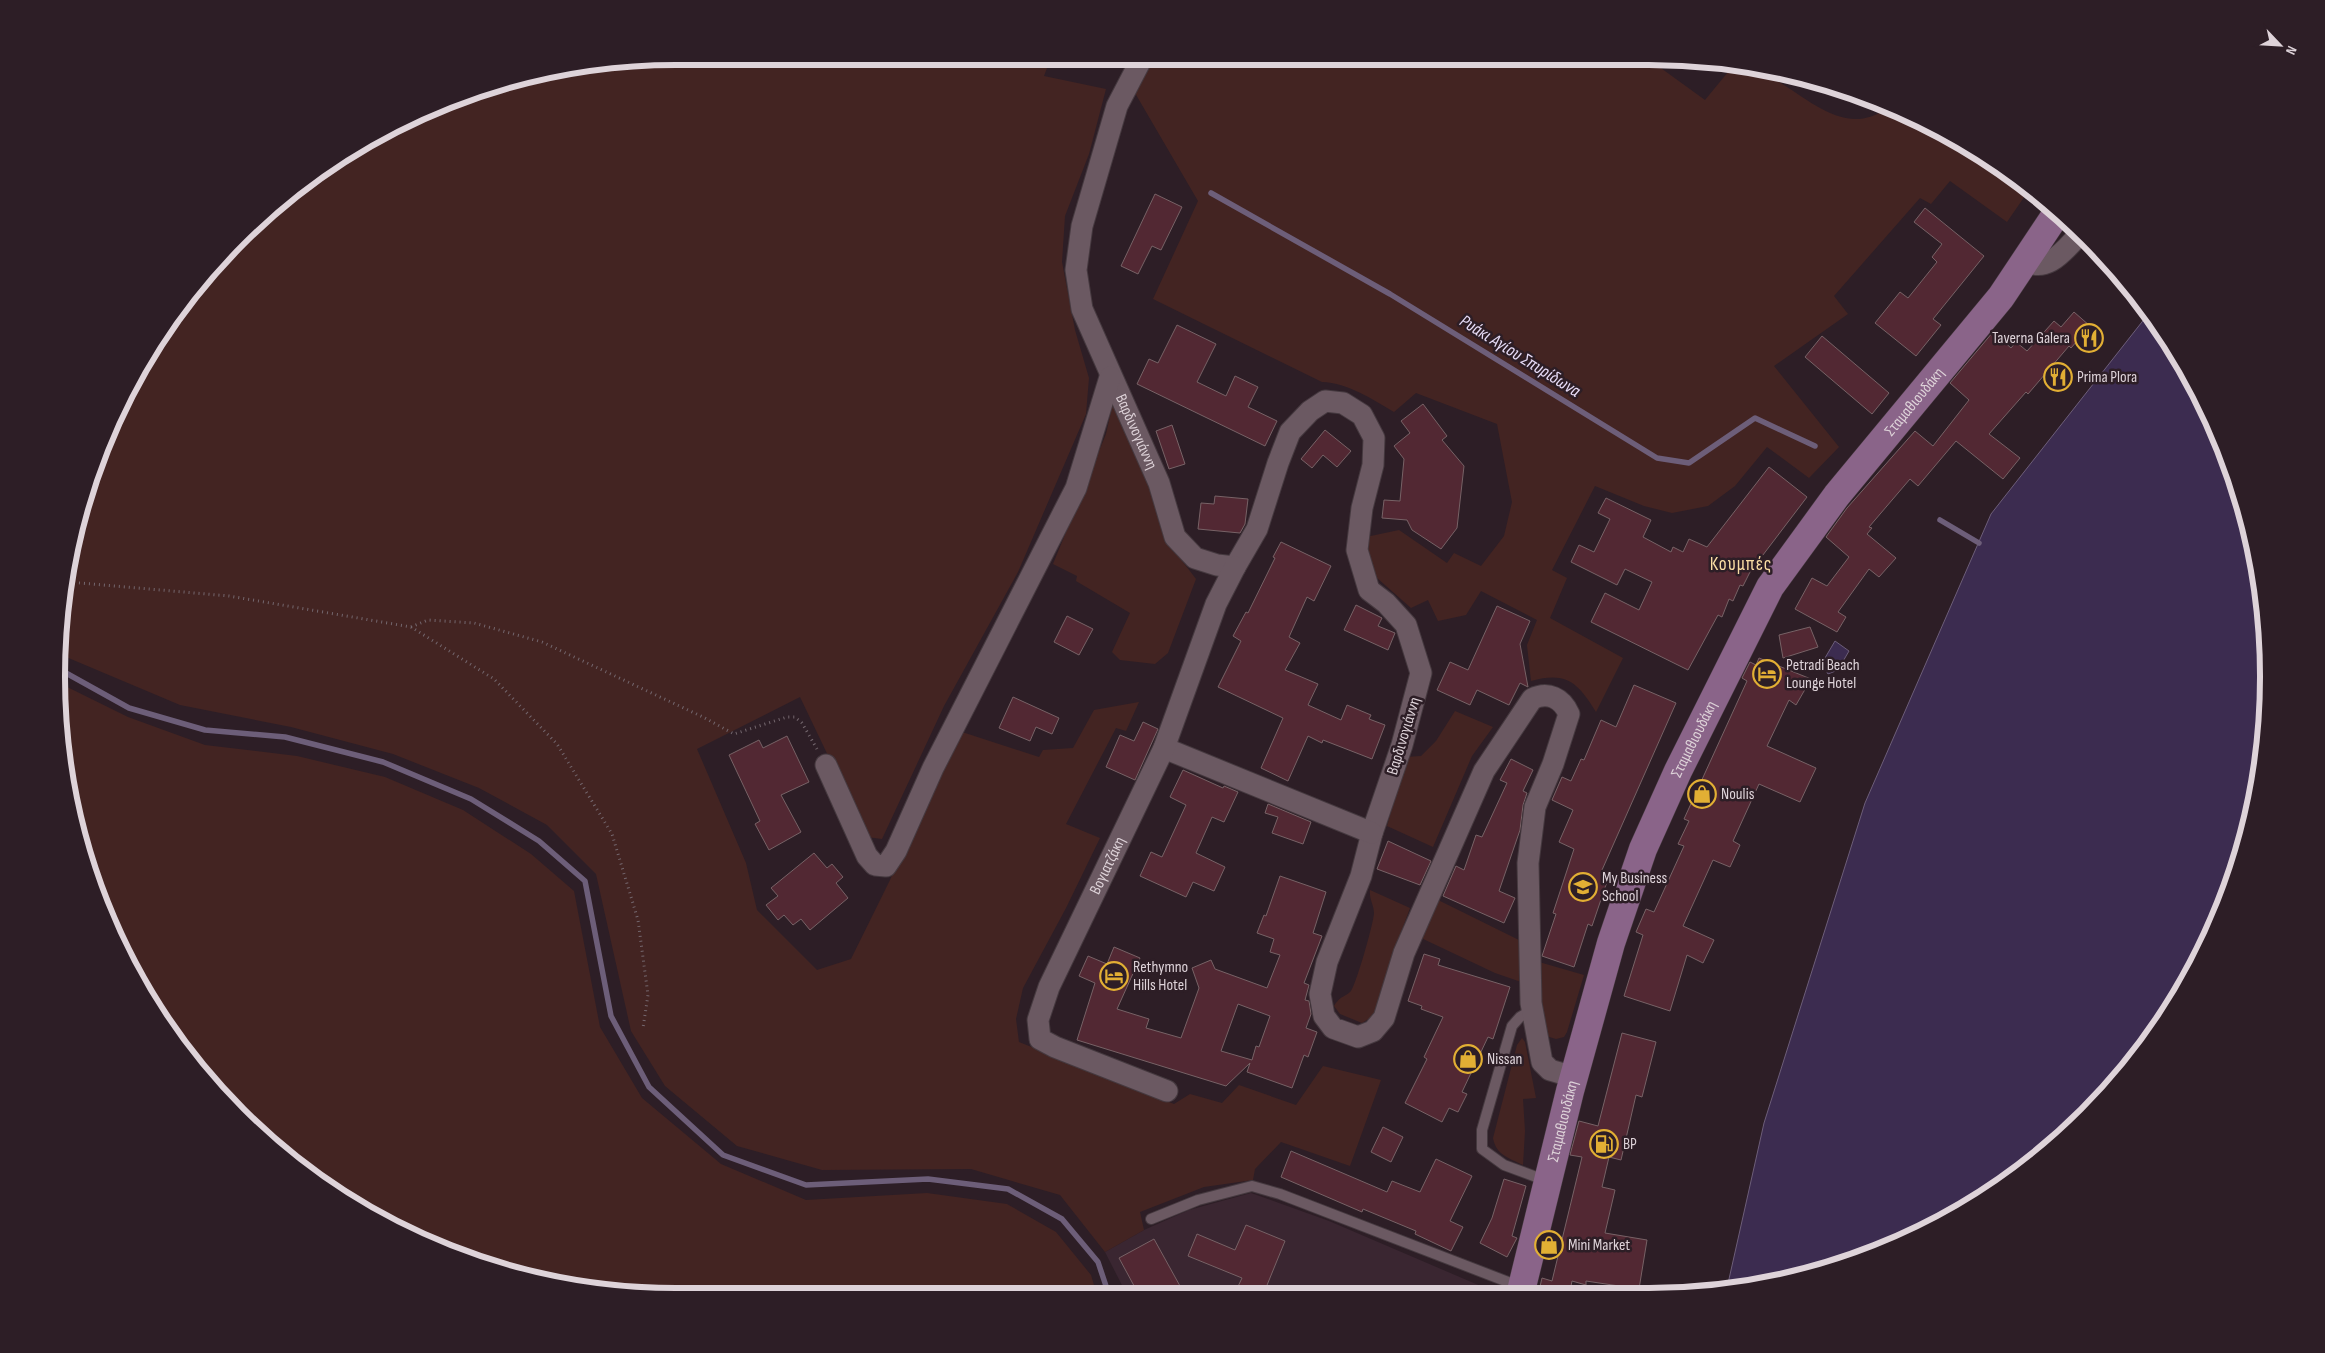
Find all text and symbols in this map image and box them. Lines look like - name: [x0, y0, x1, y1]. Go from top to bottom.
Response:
- north arrow: [2255, 20, 2305, 70]
- text: N: [2282, 43, 2301, 57]
- water label: Ρυάκι Αγίου Σπυρίδωνα: [1456, 310, 1585, 402]
- restaurant icon: Taverna Galera: [2074, 323, 2104, 353]
- place label: Taverna Galera: [1992, 329, 2070, 348]
- restaurant icon: Prima Plora: [2043, 362, 2073, 392]
- street label: Σταμαθιουδάκη: [1880, 364, 1948, 440]
- place label: Prima Plora: [2077, 368, 2137, 387]
- street label: Βαρδινογιάννη: [1111, 391, 1161, 472]
- district label: Κουμπές: [1710, 553, 1772, 576]
- place label: Petradi Beach Lounge Hotel: [1786, 656, 1860, 693]
- hotel icon: Petradi Beach Lounge Hotel: [1752, 659, 1782, 689]
- street label: Βαρδινογιάννη: [1383, 695, 1425, 777]
- street label: Σταμαθιουδάκη: [1667, 698, 1721, 780]
- shop icon: Noulis: [1687, 779, 1717, 809]
- place label: Noulis: [1721, 785, 1755, 804]
- street label: Βογιατζάκη: [1086, 834, 1129, 897]
- place label: My Business School: [1602, 869, 1668, 906]
- school or university icon: My Business School: [1568, 872, 1598, 902]
- place label: Rethymno Hills Hotel: [1133, 958, 1188, 995]
- hotel icon: Rethymno Hills Hotel: [1099, 961, 1129, 991]
- shop icon: Nissan: [1453, 1044, 1483, 1074]
- place label: Nissan: [1487, 1050, 1522, 1069]
- street label: Σταμαθιουδάκη: [1543, 1078, 1582, 1164]
- fuel station icon: BP: [1589, 1129, 1619, 1159]
- place label: BP: [1623, 1135, 1637, 1154]
- shop icon: Mini Market: [1534, 1230, 1564, 1260]
- place label: Mini Market: [1568, 1236, 1630, 1255]

